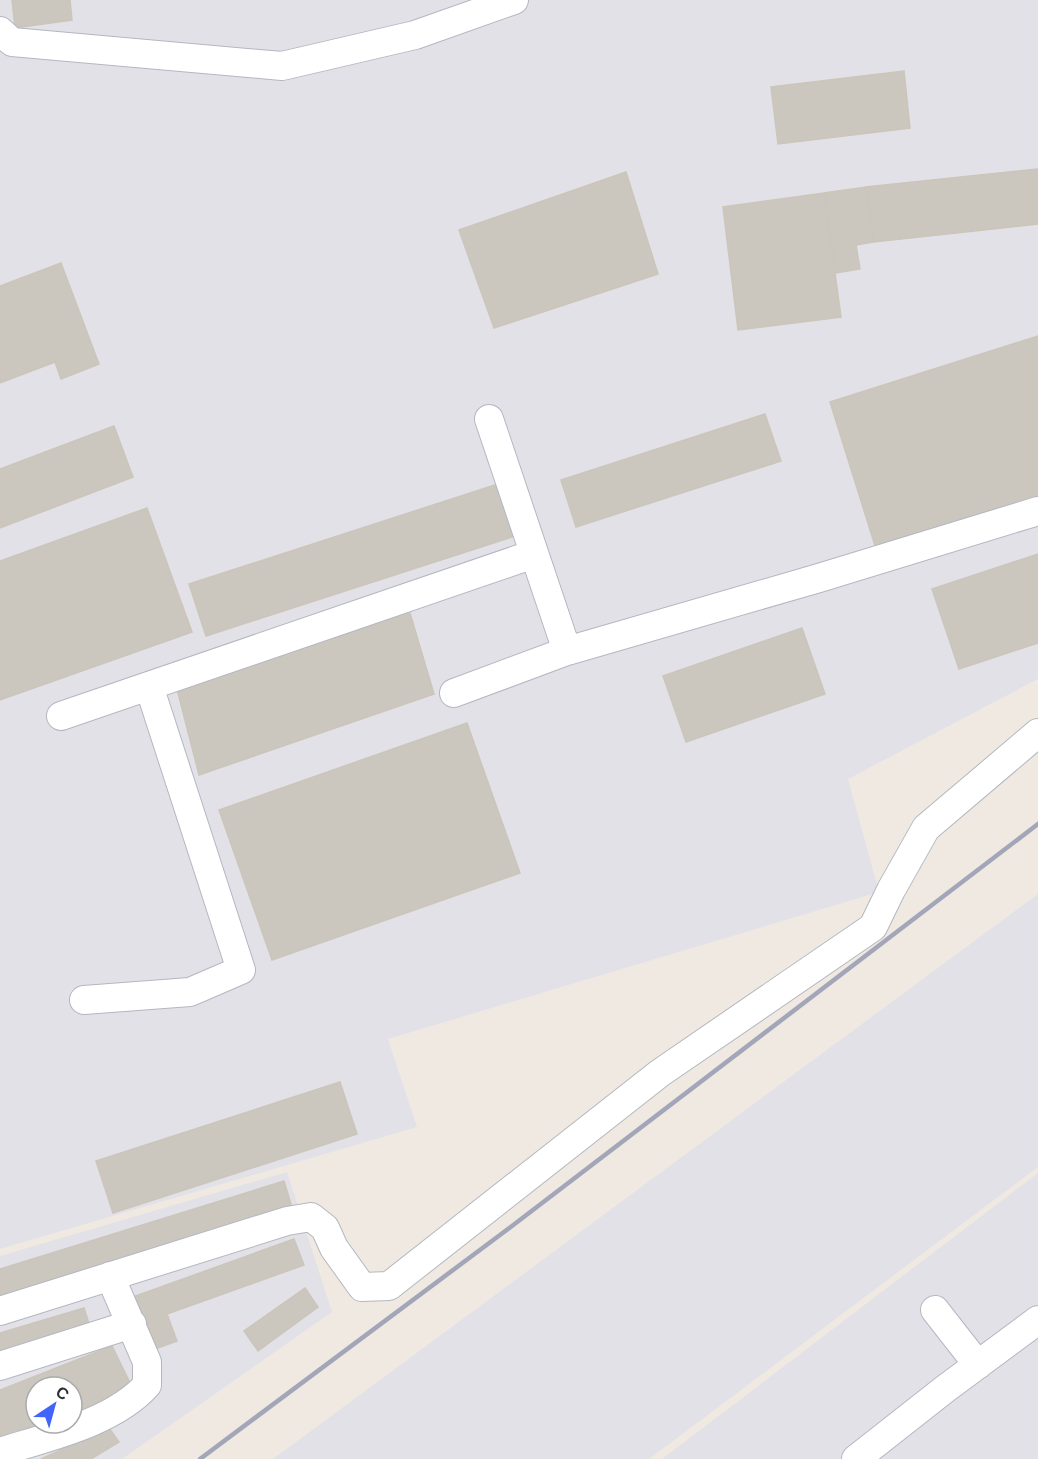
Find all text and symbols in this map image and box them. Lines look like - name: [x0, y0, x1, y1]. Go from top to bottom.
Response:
- north arrow: [24, 1375, 84, 1435]
- text: С: [52, 1381, 74, 1405]

